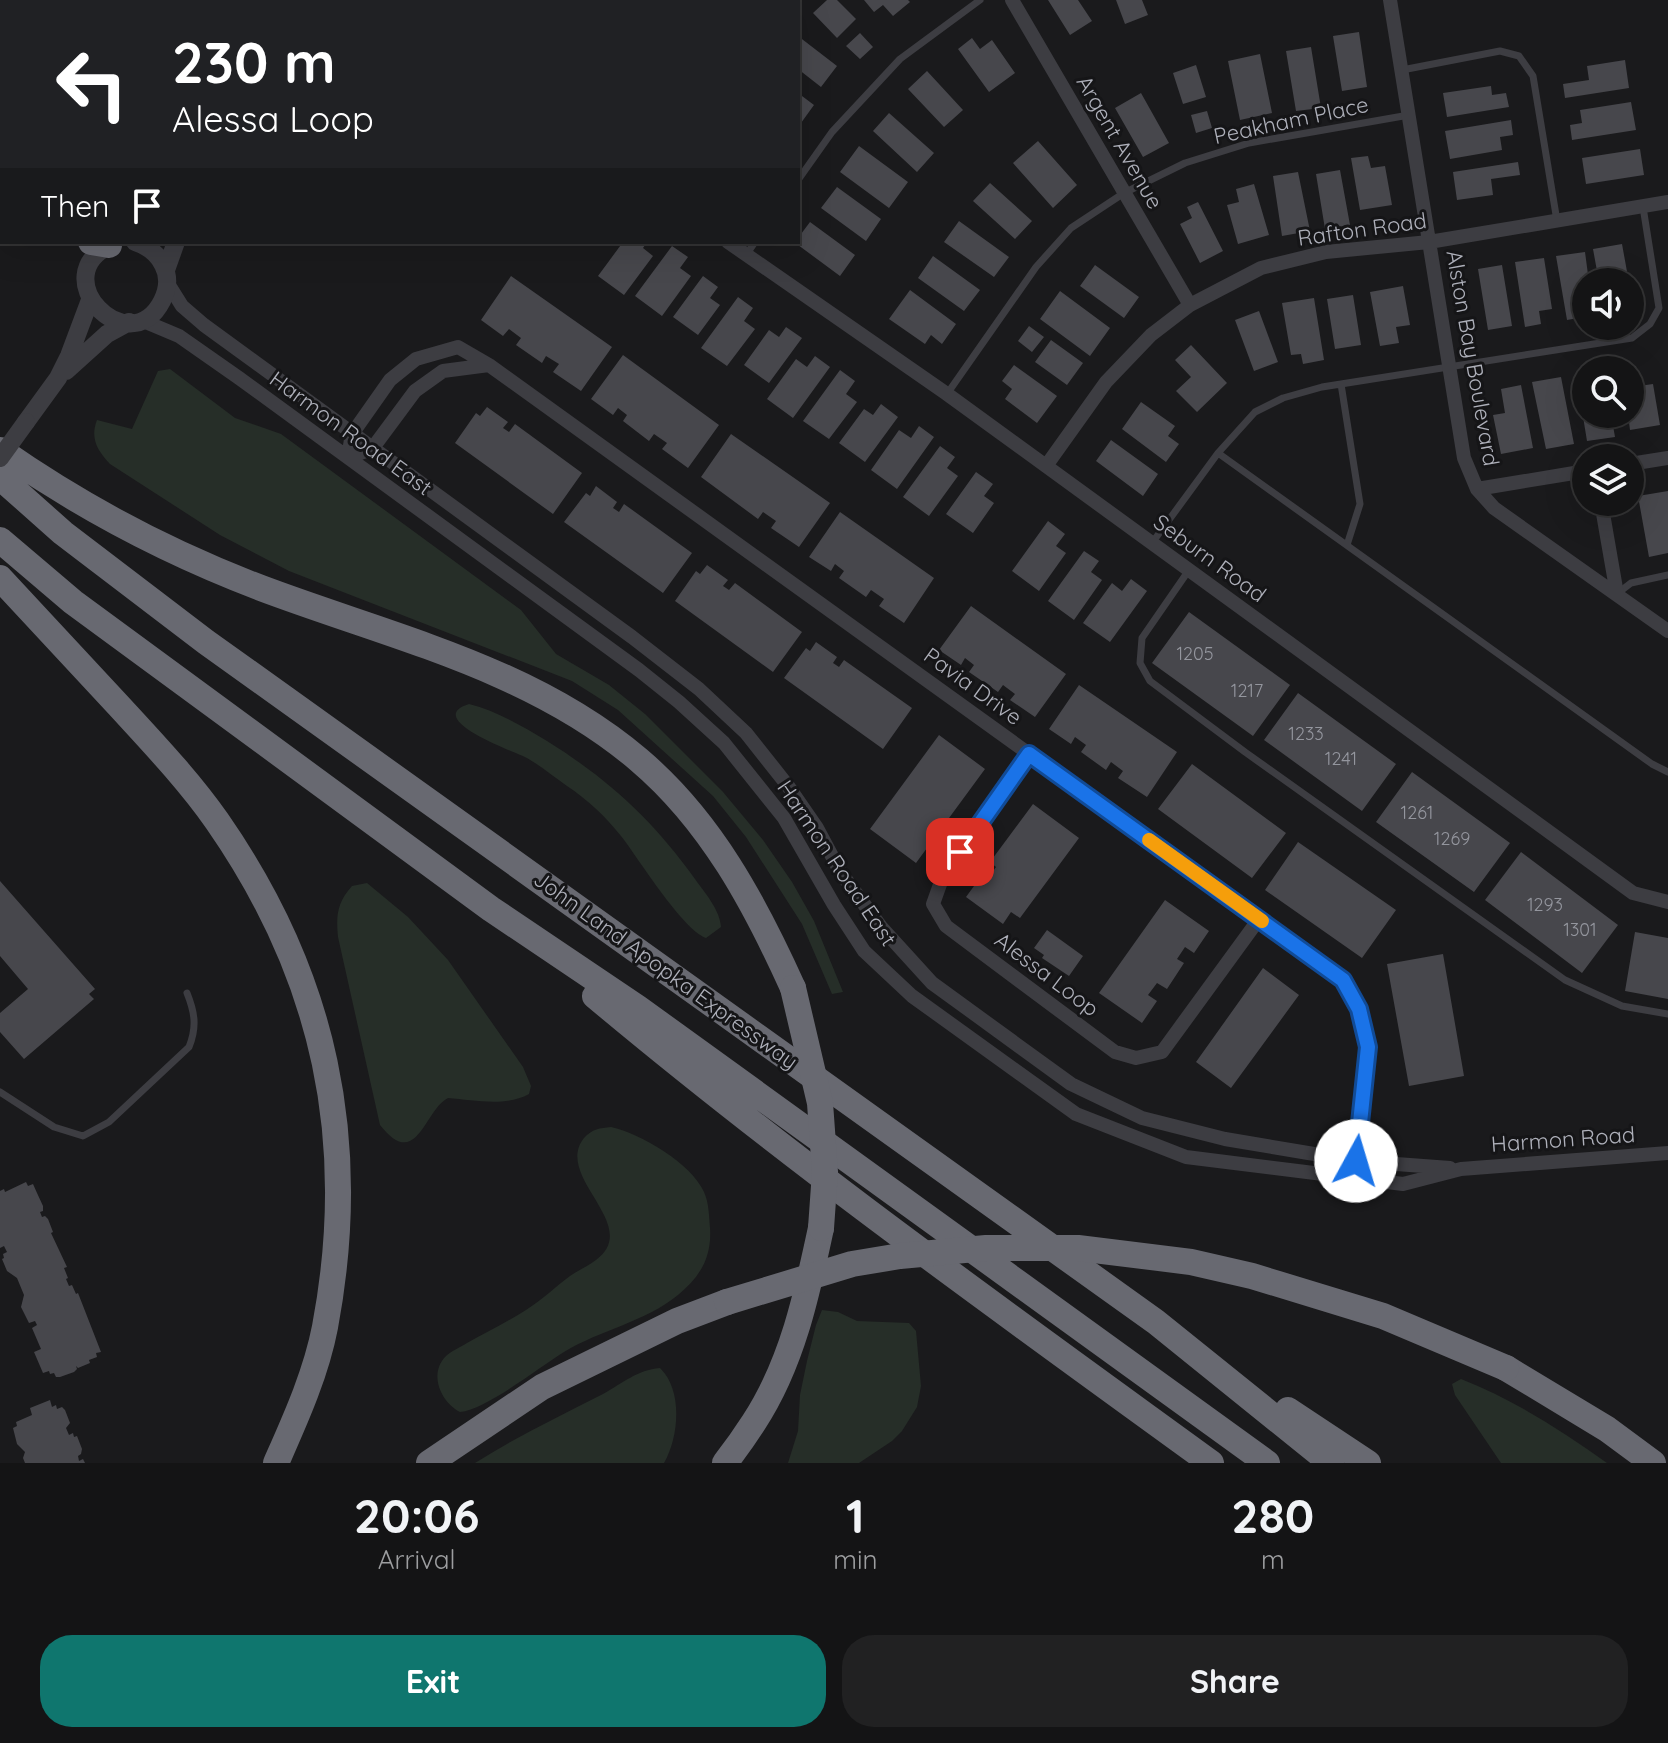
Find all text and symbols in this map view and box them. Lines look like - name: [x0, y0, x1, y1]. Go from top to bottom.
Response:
- text: 230 m: [172, 27, 336, 97]
- icon: left: [40, 32, 144, 136]
- street label: Argent Avenue: [1070, 70, 1170, 214]
- street label: Peakham Place: [1211, 90, 1371, 150]
- text: Alessa Loop: [172, 96, 374, 141]
- icon: arrive: [125, 184, 169, 228]
- text: Then: [40, 187, 109, 225]
- street label: Rafton Road: [1296, 206, 1428, 252]
- street label: Alston Bay Boulevard: [1440, 248, 1506, 468]
- map controls: [1572, 268, 1644, 516]
- button: sound: [1572, 268, 1644, 340]
- button: search: [1572, 356, 1644, 428]
- street label: Harmon Road East: [264, 365, 438, 501]
- button: layers: [1572, 444, 1644, 516]
- street label: Seburn Road: [1148, 508, 1272, 608]
- street label: Pavia Drive: [918, 641, 1028, 731]
- house number: 1205: [1176, 642, 1214, 665]
- house number: 1217: [1231, 679, 1263, 702]
- house number: 1233: [1288, 722, 1324, 745]
- house number: 1241: [1325, 747, 1357, 770]
- street label: Harmon Road East: [771, 775, 903, 951]
- house number: 1261: [1401, 801, 1433, 824]
- pin: [926, 818, 994, 886]
- house number: 1269: [1434, 827, 1470, 850]
- icon: arrive: [938, 830, 982, 874]
- street label: John Land Apopka Expressway: [529, 865, 803, 1075]
- house number: 1293: [1527, 893, 1563, 916]
- house number: 1301: [1563, 918, 1597, 941]
- street label: Alessa Loop: [989, 926, 1105, 1022]
- position arrow: [1314, 1119, 1398, 1203]
- street label: Harmon Road: [1490, 1120, 1636, 1158]
- text: 20:06: [354, 1485, 480, 1545]
- text: 1: [846, 1485, 865, 1545]
- text: 280: [1231, 1485, 1314, 1545]
- text: Arrival: [378, 1543, 456, 1576]
- text: min: [833, 1543, 878, 1576]
- text: m: [1261, 1543, 1285, 1576]
- button: Exit: [40, 1635, 826, 1727]
- button: Share: [842, 1635, 1628, 1727]

